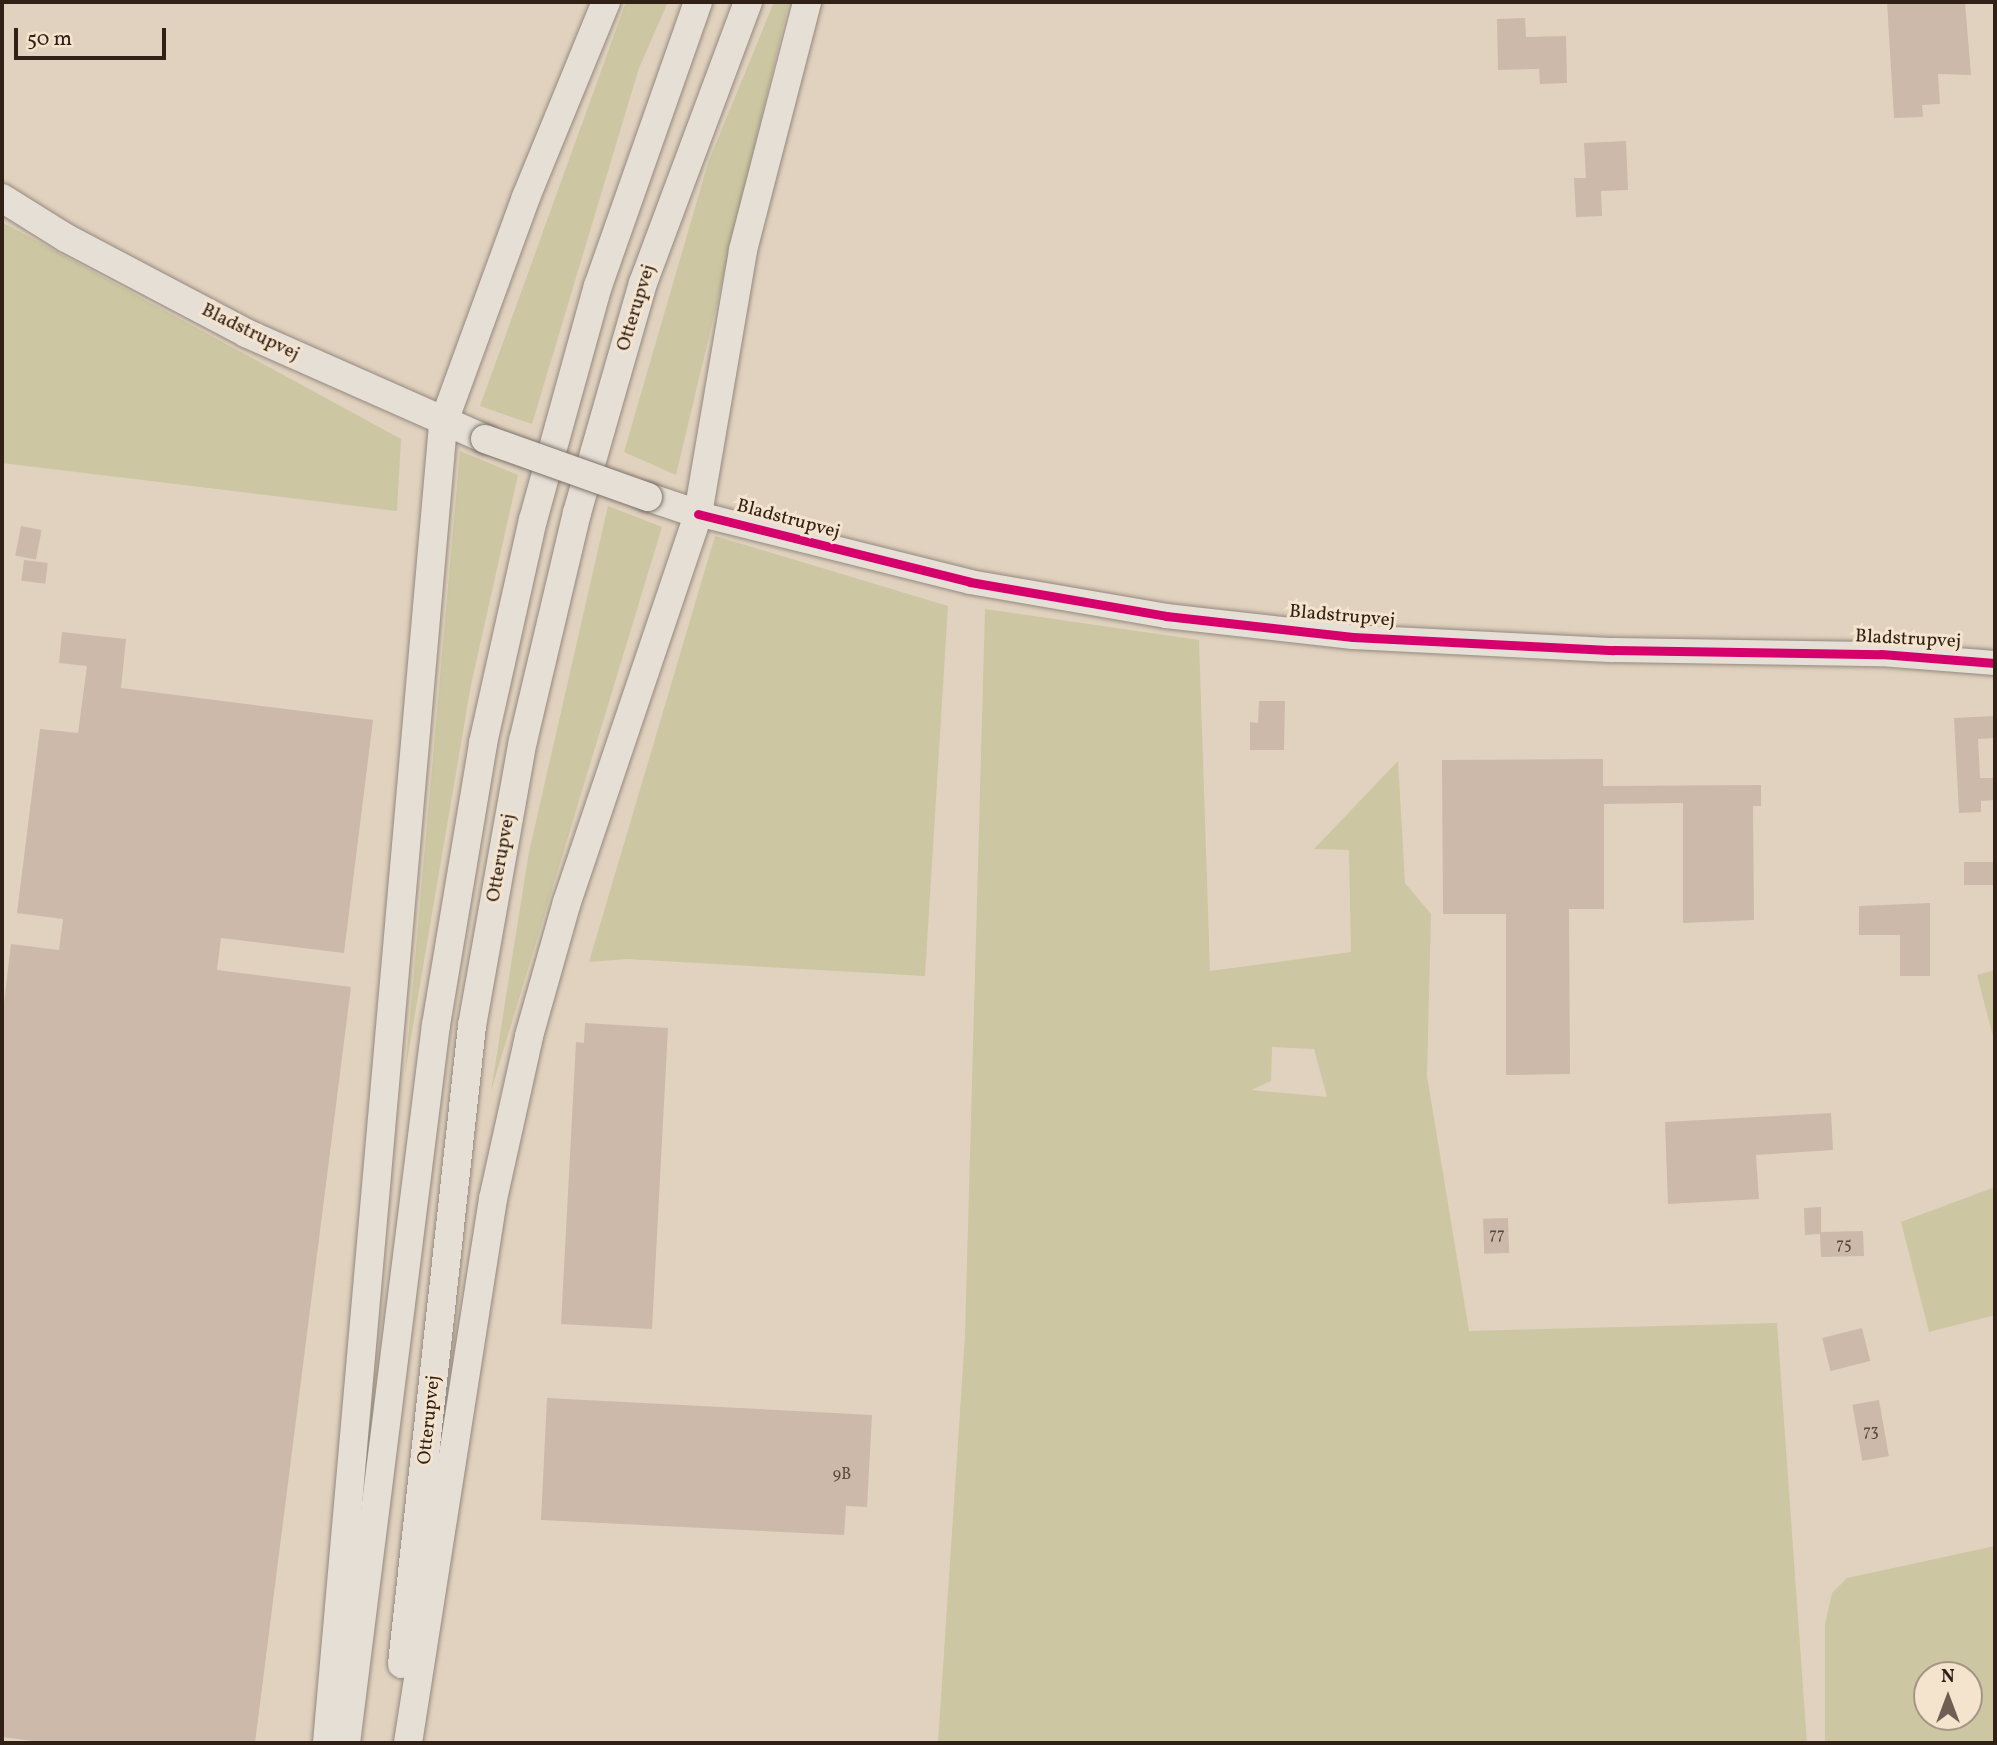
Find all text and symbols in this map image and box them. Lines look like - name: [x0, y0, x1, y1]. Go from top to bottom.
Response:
- scale bar: [18, 14, 170, 58]
- text: 50 m: [27, 25, 72, 54]
- street label: Otterupvej: [613, 262, 661, 354]
- street label: Bladstrupvej: [197, 299, 303, 367]
- street label: Bladstrupvej: [734, 495, 842, 545]
- street label: Bladstrupvej: [1288, 601, 1396, 633]
- street label: Bladstrupvej: [1854, 626, 1962, 654]
- street label: Otterupvej: [483, 812, 521, 904]
- house number: 77: [1489, 1225, 1505, 1245]
- house number: 75: [1836, 1235, 1852, 1255]
- street label: Otterupvej: [414, 1374, 446, 1466]
- house number: 73: [1863, 1422, 1879, 1442]
- house number: 9B: [833, 1465, 851, 1485]
- north arrow: [1913, 1661, 1983, 1731]
- text: N: [1941, 1664, 1955, 1690]

